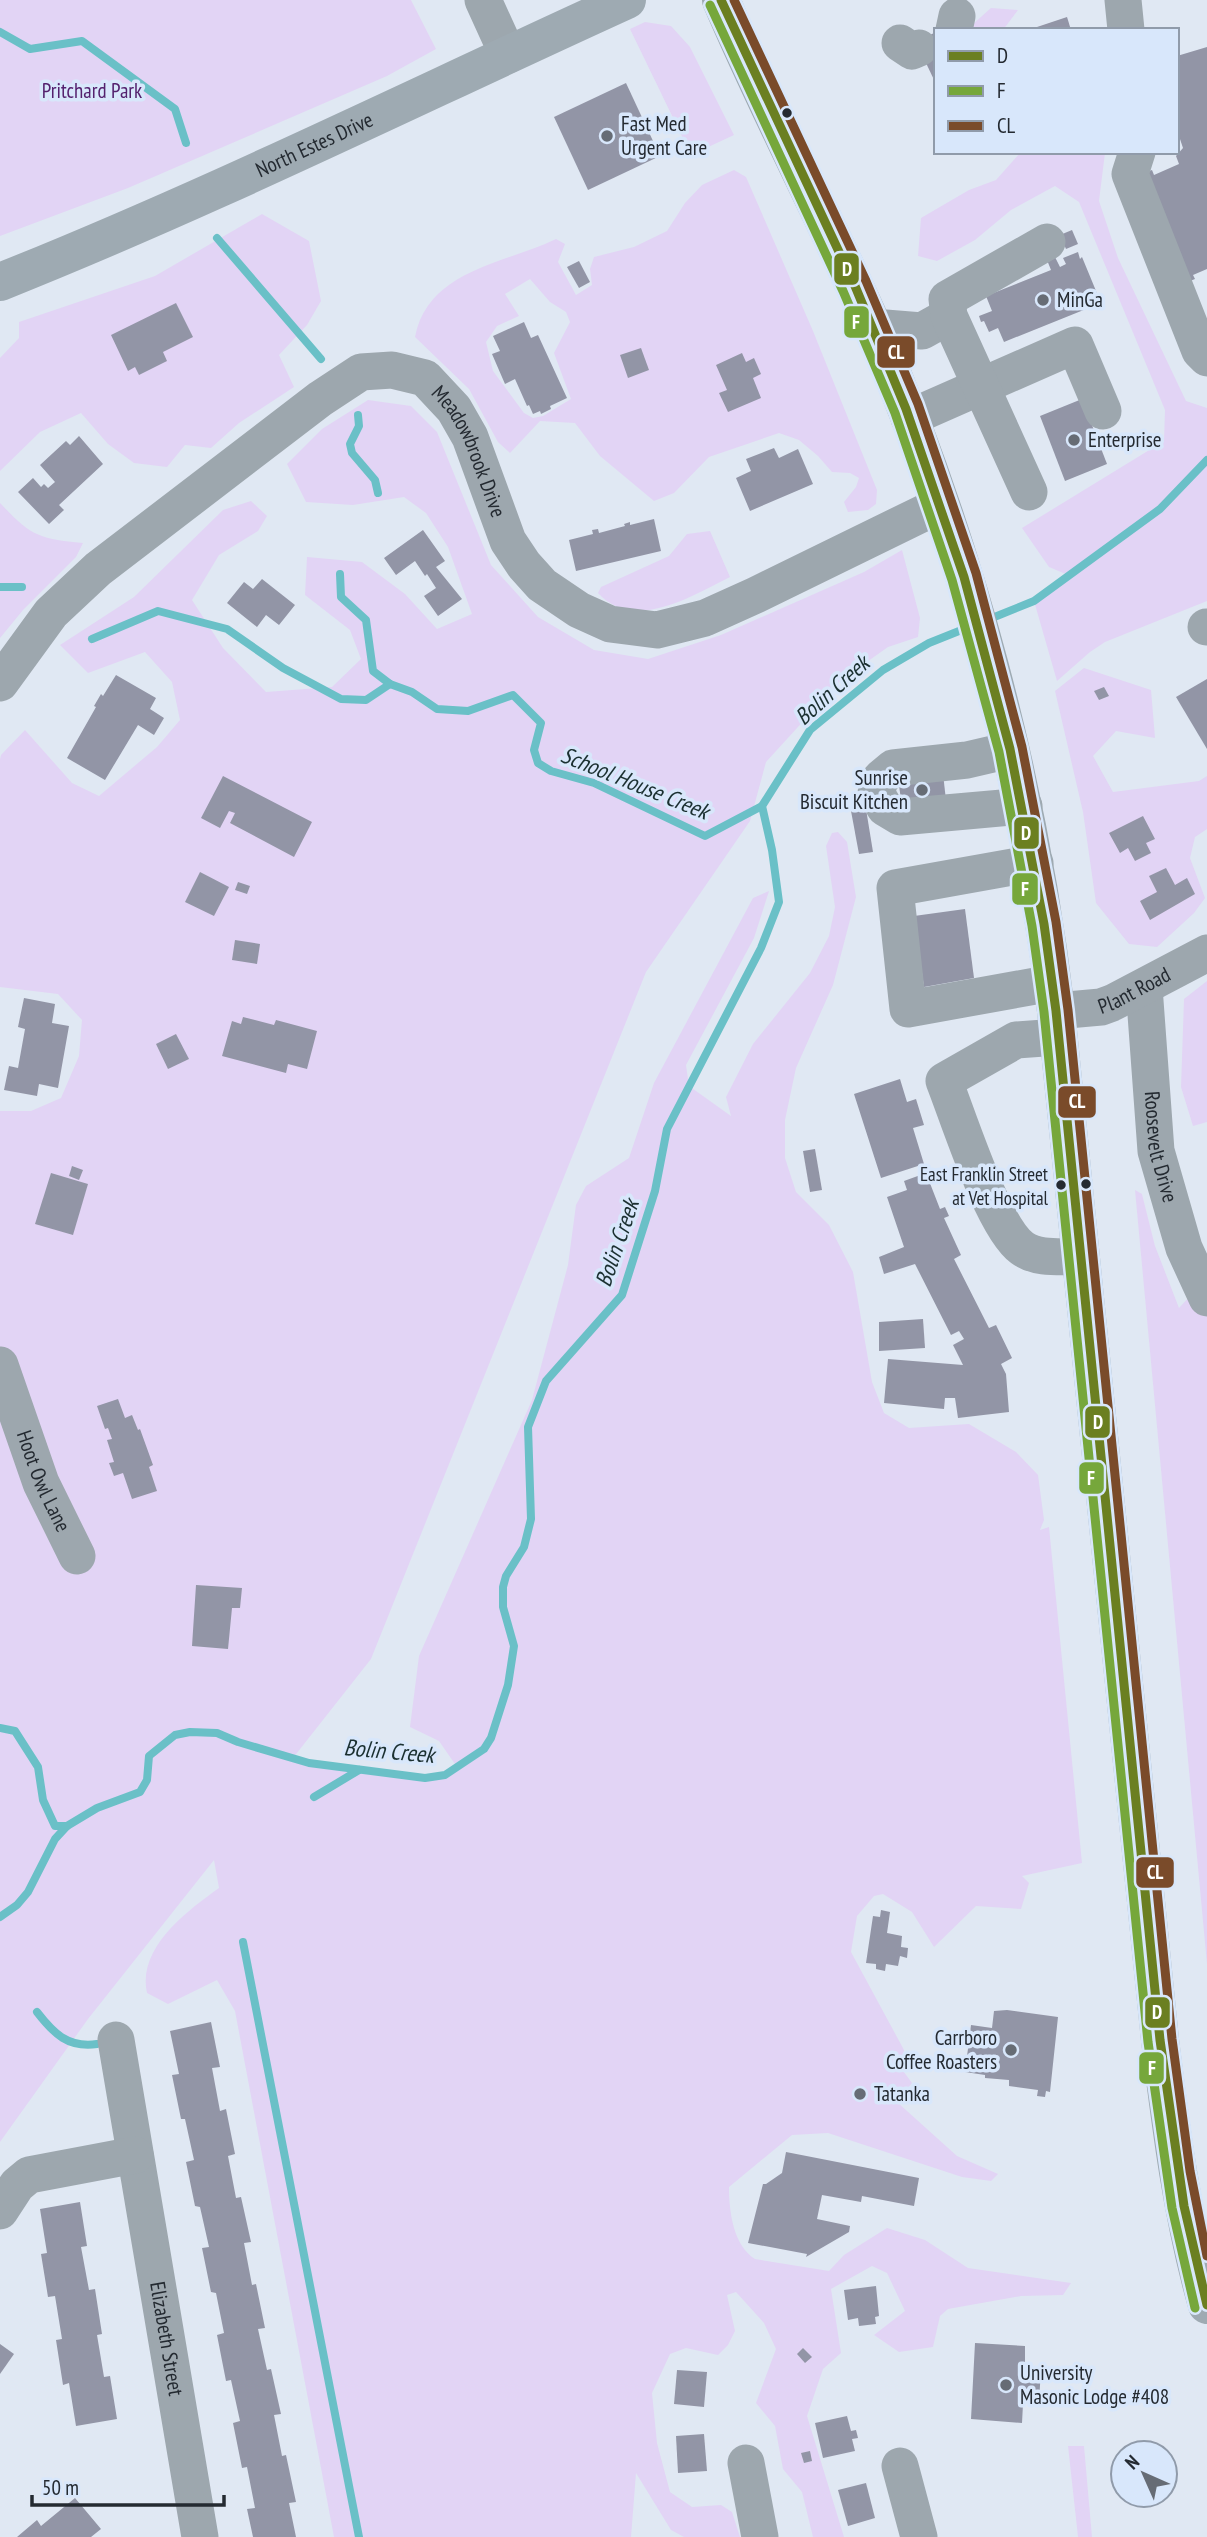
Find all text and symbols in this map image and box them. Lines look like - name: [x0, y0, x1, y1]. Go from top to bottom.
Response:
- legend: [934, 28, 1179, 154]
- text: D: [997, 42, 1008, 69]
- park label: Pritchard Park: [42, 77, 142, 104]
- text: F: [997, 77, 1006, 104]
- street label: North Estes Drive: [251, 106, 377, 183]
- unlabelled marker: [780, 106, 794, 120]
- place label: Fast Med Urgent Care: [621, 110, 707, 161]
- text: CL: [997, 112, 1016, 139]
- marker: Fast Med Urgent Care: [599, 128, 615, 144]
- line badge: D: [833, 252, 860, 286]
- text: D: [842, 257, 852, 281]
- place label: MinGa: [1057, 286, 1103, 313]
- marker: MinGa: [1035, 292, 1051, 308]
- line badge: F: [843, 305, 870, 339]
- text: F: [852, 310, 860, 334]
- line badge: CL: [876, 335, 916, 369]
- text: CL: [888, 340, 904, 364]
- street label: Meadowbrook Drive: [426, 380, 512, 521]
- place label: Enterprise: [1088, 426, 1161, 453]
- marker: Enterprise: [1066, 432, 1082, 448]
- water label: Bolin Creek: [788, 647, 877, 731]
- water label: School House Creek: [557, 740, 716, 827]
- place label: Sunrise Biscuit Kitchen: [800, 764, 908, 815]
- marker: Sunrise Biscuit Kitchen: [914, 782, 930, 798]
- line badge: D: [1013, 816, 1040, 850]
- text: D: [1021, 821, 1031, 845]
- line badge: F: [1011, 872, 1039, 906]
- text: F: [1021, 877, 1029, 901]
- street label: Plant Road: [1094, 961, 1175, 1020]
- line badge: CL: [1057, 1085, 1097, 1119]
- text: CL: [1069, 1089, 1085, 1113]
- street label: Roosevelt Drive: [1139, 1090, 1184, 1206]
- place label: East Franklin Street at Vet Hospital: [920, 1162, 1049, 1210]
- unlabelled marker: [1079, 1177, 1093, 1191]
- marker: East Franklin Street at Vet Hospital: [1054, 1178, 1068, 1192]
- water label: Bolin Creek: [588, 1192, 646, 1290]
- line badge: D: [1084, 1405, 1111, 1439]
- text: D: [1093, 1410, 1103, 1434]
- street label: Hoot Owl Lane: [11, 1427, 77, 1536]
- line badge: F: [1078, 1461, 1105, 1495]
- text: F: [1087, 1466, 1095, 1490]
- water label: Bolin Creek: [343, 1732, 438, 1769]
- line badge: CL: [1135, 1856, 1175, 1889]
- text: CL: [1147, 1860, 1163, 1884]
- line badge: D: [1144, 1996, 1171, 2029]
- text: D: [1152, 2000, 1162, 2024]
- place label: Carrboro Coffee Roasters: [886, 2024, 997, 2075]
- marker: Carrboro Coffee Roasters: [1003, 2042, 1019, 2058]
- line badge: F: [1138, 2051, 1165, 2085]
- text: F: [1148, 2056, 1156, 2080]
- place label: Tatanka: [874, 2080, 930, 2107]
- marker: Tatanka: [852, 2086, 868, 2102]
- street label: Elizabeth Street: [144, 2280, 190, 2398]
- place label: University Masonic Lodge #408: [1020, 2359, 1169, 2410]
- marker: University Masonic Lodge #408: [998, 2377, 1014, 2393]
- north arrow: [1109, 2439, 1179, 2509]
- text: N: [1120, 2450, 1144, 2474]
- scale bar: [32, 2464, 224, 2508]
- text: 50 m: [42, 2474, 79, 2501]

